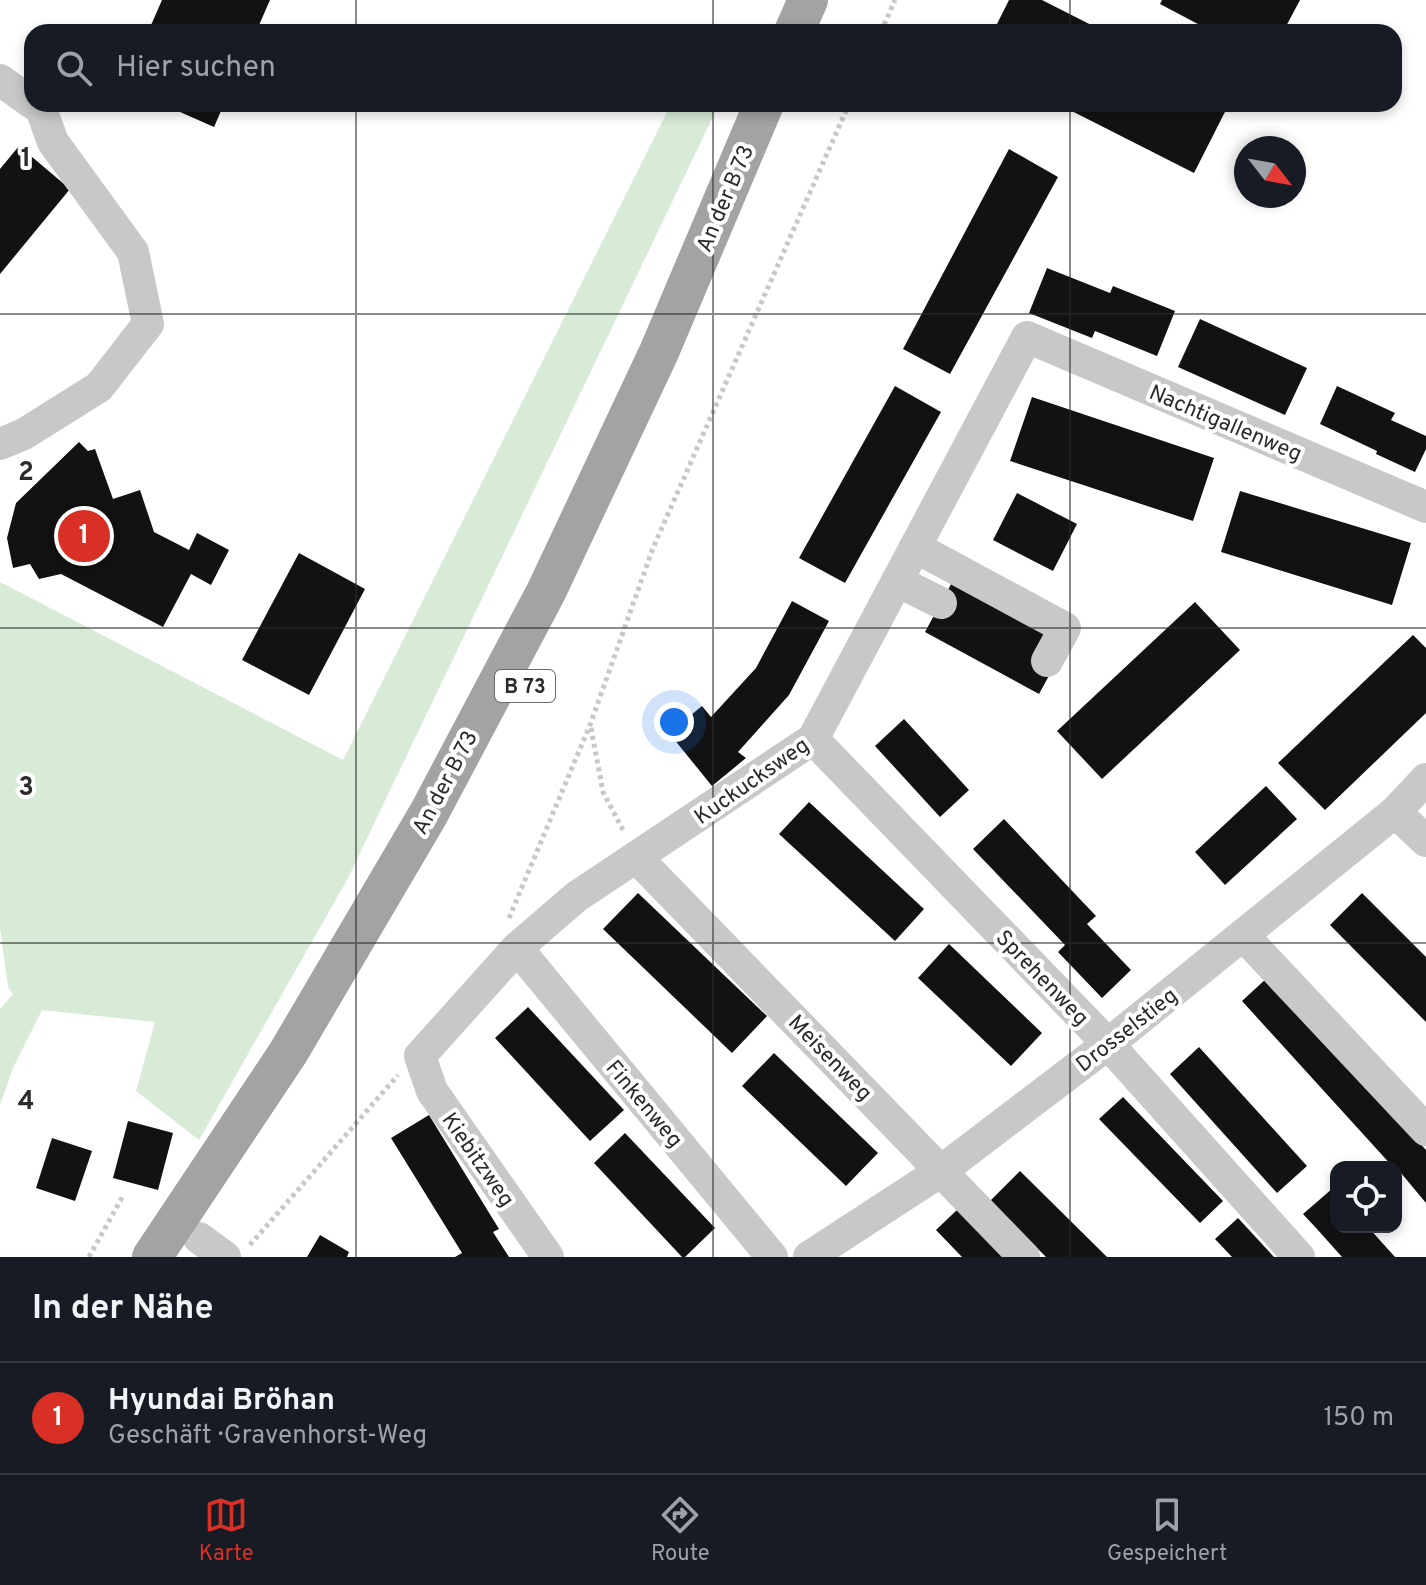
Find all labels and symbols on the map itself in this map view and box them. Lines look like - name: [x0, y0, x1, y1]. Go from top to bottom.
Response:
- north arrow: [1234, 136, 1306, 208]
- street label: An der B 73: [692, 141, 761, 257]
- text: 1: [21, 143, 31, 176]
- street label: Nachtigallenweg: [1145, 380, 1305, 469]
- text: 2: [18, 457, 34, 490]
- pin: 1: [58, 506, 110, 566]
- road number: B 73: [495, 670, 555, 702]
- your location: [654, 702, 694, 742]
- street label: An der B 73: [408, 727, 485, 840]
- street label: Kuckucksweg: [690, 733, 815, 831]
- text: 3: [18, 772, 34, 805]
- street label: Sprehenweg: [989, 925, 1093, 1032]
- street label: Drosselstieg: [1071, 983, 1184, 1079]
- street label: Meisenweg: [781, 1010, 877, 1108]
- street label: Finkenweg: [599, 1055, 687, 1154]
- text: 4: [18, 1086, 34, 1119]
- street label: Kiebitzweg: [435, 1108, 519, 1213]

